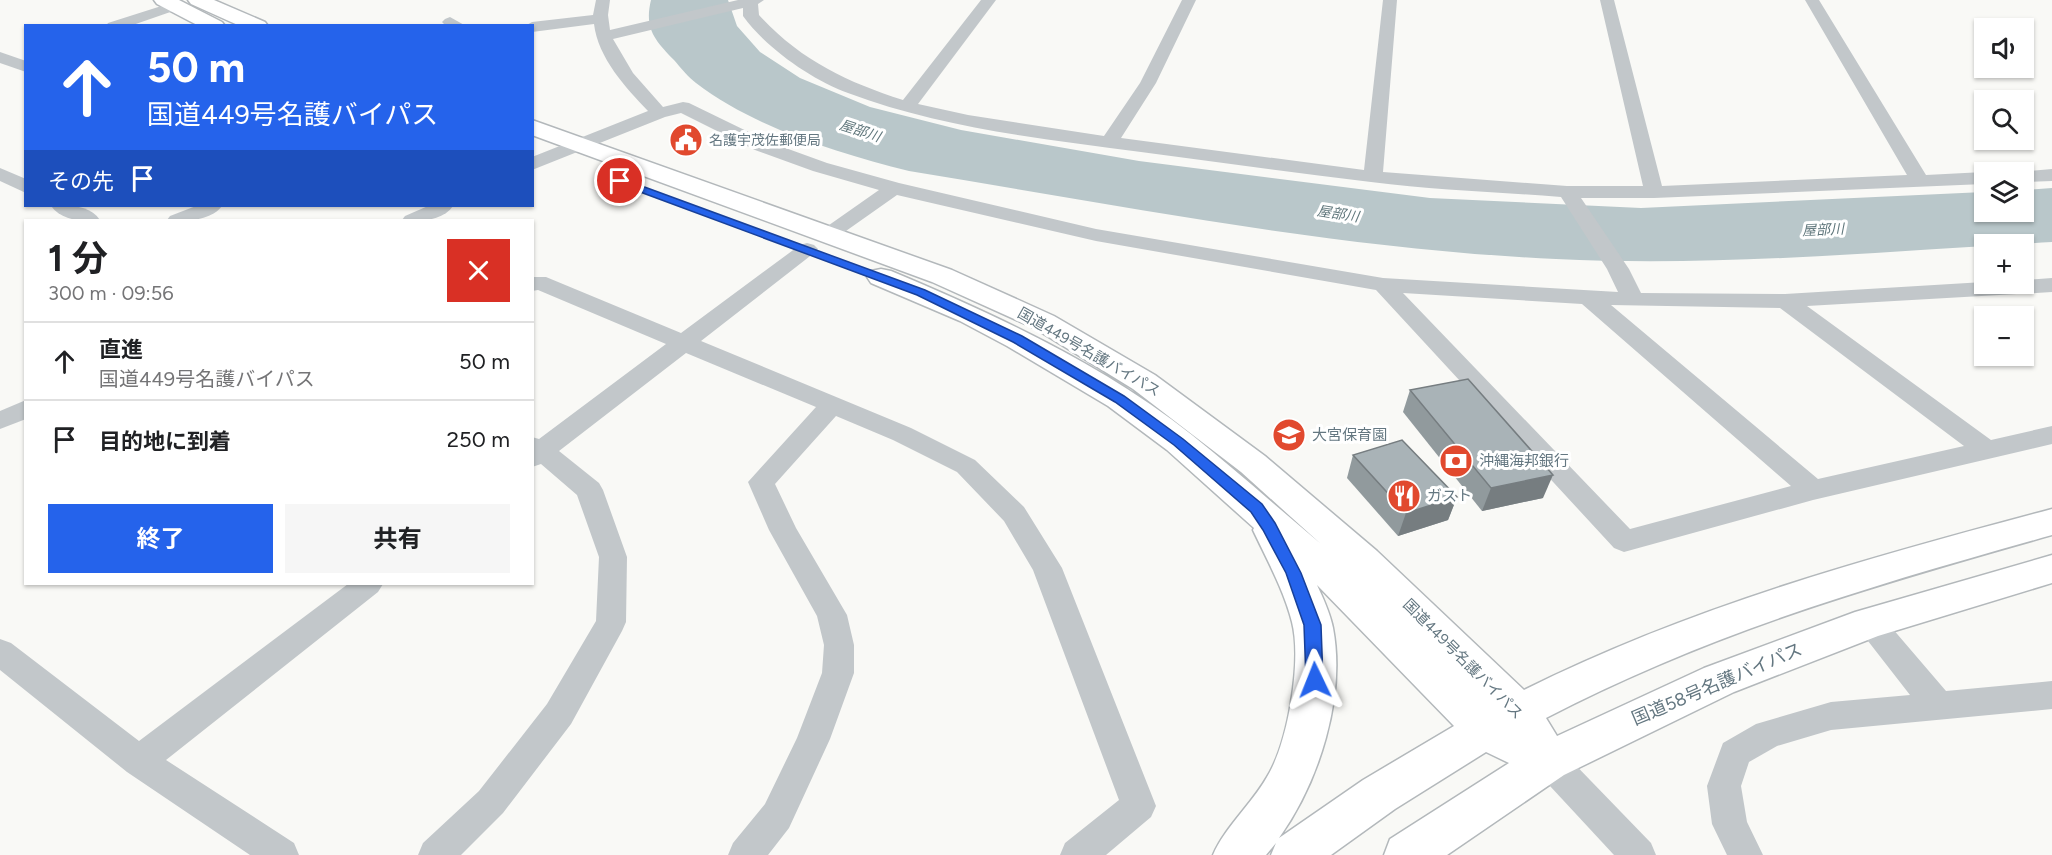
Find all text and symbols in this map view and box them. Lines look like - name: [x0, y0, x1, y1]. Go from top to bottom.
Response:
- map controls: [1974, 18, 2034, 366]
- button: sound: [1974, 18, 2034, 78]
- text: 50 m: [147, 42, 245, 93]
- icon: ahead: [48, 48, 126, 126]
- button: search: [1974, 90, 2034, 150]
- text: 国道449号名護バイパス: [147, 98, 438, 131]
- water label: 屋部川: [837, 116, 885, 146]
- public building icon: 名護宇茂佐郵便局: [668, 122, 704, 158]
- place label: 名護宇茂佐郵便局: [709, 132, 821, 149]
- pin: [594, 155, 645, 206]
- icon: arrive: [126, 162, 159, 195]
- button: layers: [1974, 162, 2034, 222]
- icon: arrive: [603, 164, 636, 197]
- text: その先: [48, 168, 114, 195]
- water label: 屋部川: [1316, 202, 1362, 226]
- water label: 屋部川: [1802, 220, 1846, 240]
- button: +: [1974, 234, 2034, 294]
- text: 1 分: [48, 237, 108, 280]
- button: close: [447, 239, 510, 302]
- text: 300 m · 09:56: [48, 281, 173, 305]
- street label: 国道449号名護バイパス: [1014, 304, 1164, 400]
- button: −: [1974, 306, 2034, 366]
- text: 直進: [99, 336, 143, 363]
- icon: ahead: [48, 345, 81, 378]
- text: 50 m: [459, 348, 510, 375]
- text: 国道449号名護バイパス: [99, 367, 315, 391]
- school or university icon: 大宮保育園: [1271, 417, 1307, 453]
- icon: arrive: [48, 423, 81, 456]
- text: 250 m: [447, 426, 510, 453]
- place label: 大宮保育園: [1312, 426, 1387, 444]
- text: 目的地に到着: [99, 428, 231, 455]
- bank icon: 沖縄海邦銀行: [1438, 443, 1474, 479]
- place label: 沖縄海邦銀行: [1479, 452, 1569, 470]
- restaurant icon: ガスト: [1386, 478, 1422, 514]
- place label: ガスト: [1427, 487, 1472, 505]
- button: 終了: [48, 504, 273, 573]
- button: 共有: [285, 504, 510, 573]
- street label: 国道449号名護バイパス: [1399, 595, 1527, 723]
- street label: 国道58号名護バイパス: [1628, 638, 1806, 730]
- position arrow: [1283, 648, 1347, 712]

